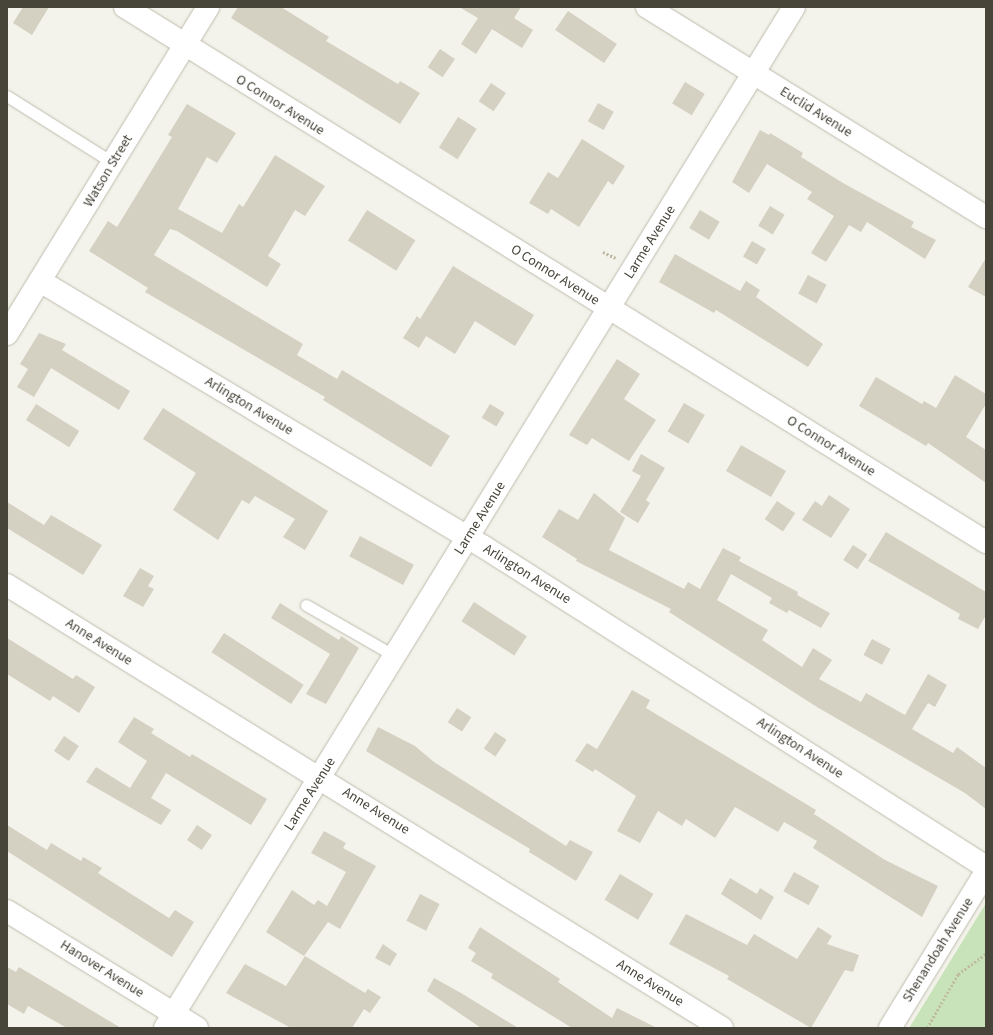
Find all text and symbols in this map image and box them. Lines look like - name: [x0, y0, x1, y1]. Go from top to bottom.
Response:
- street label: O Connor Avenue: [233, 71, 327, 139]
- street label: Euclid Avenue: [777, 83, 855, 141]
- street label: Watson Street: [80, 132, 136, 210]
- street label: Larme Avenue: [621, 202, 679, 282]
- street label: O Connor Avenue: [508, 241, 602, 309]
- street label: Arlington Avenue: [202, 373, 296, 439]
- street label: O Connor Avenue: [784, 412, 878, 480]
- street label: Larme Avenue: [451, 478, 509, 558]
- street label: Arlington Avenue: [480, 540, 574, 608]
- street label: Anne Avenue: [62, 615, 136, 669]
- street label: Arlington Avenue: [754, 714, 846, 782]
- street label: Larme Avenue: [281, 754, 339, 834]
- street label: Anne Avenue: [339, 784, 413, 838]
- street label: Shenandoah Avenue: [899, 895, 977, 1005]
- street label: Hanover Avenue: [57, 937, 147, 1001]
- street label: Anne Avenue: [613, 956, 687, 1010]

